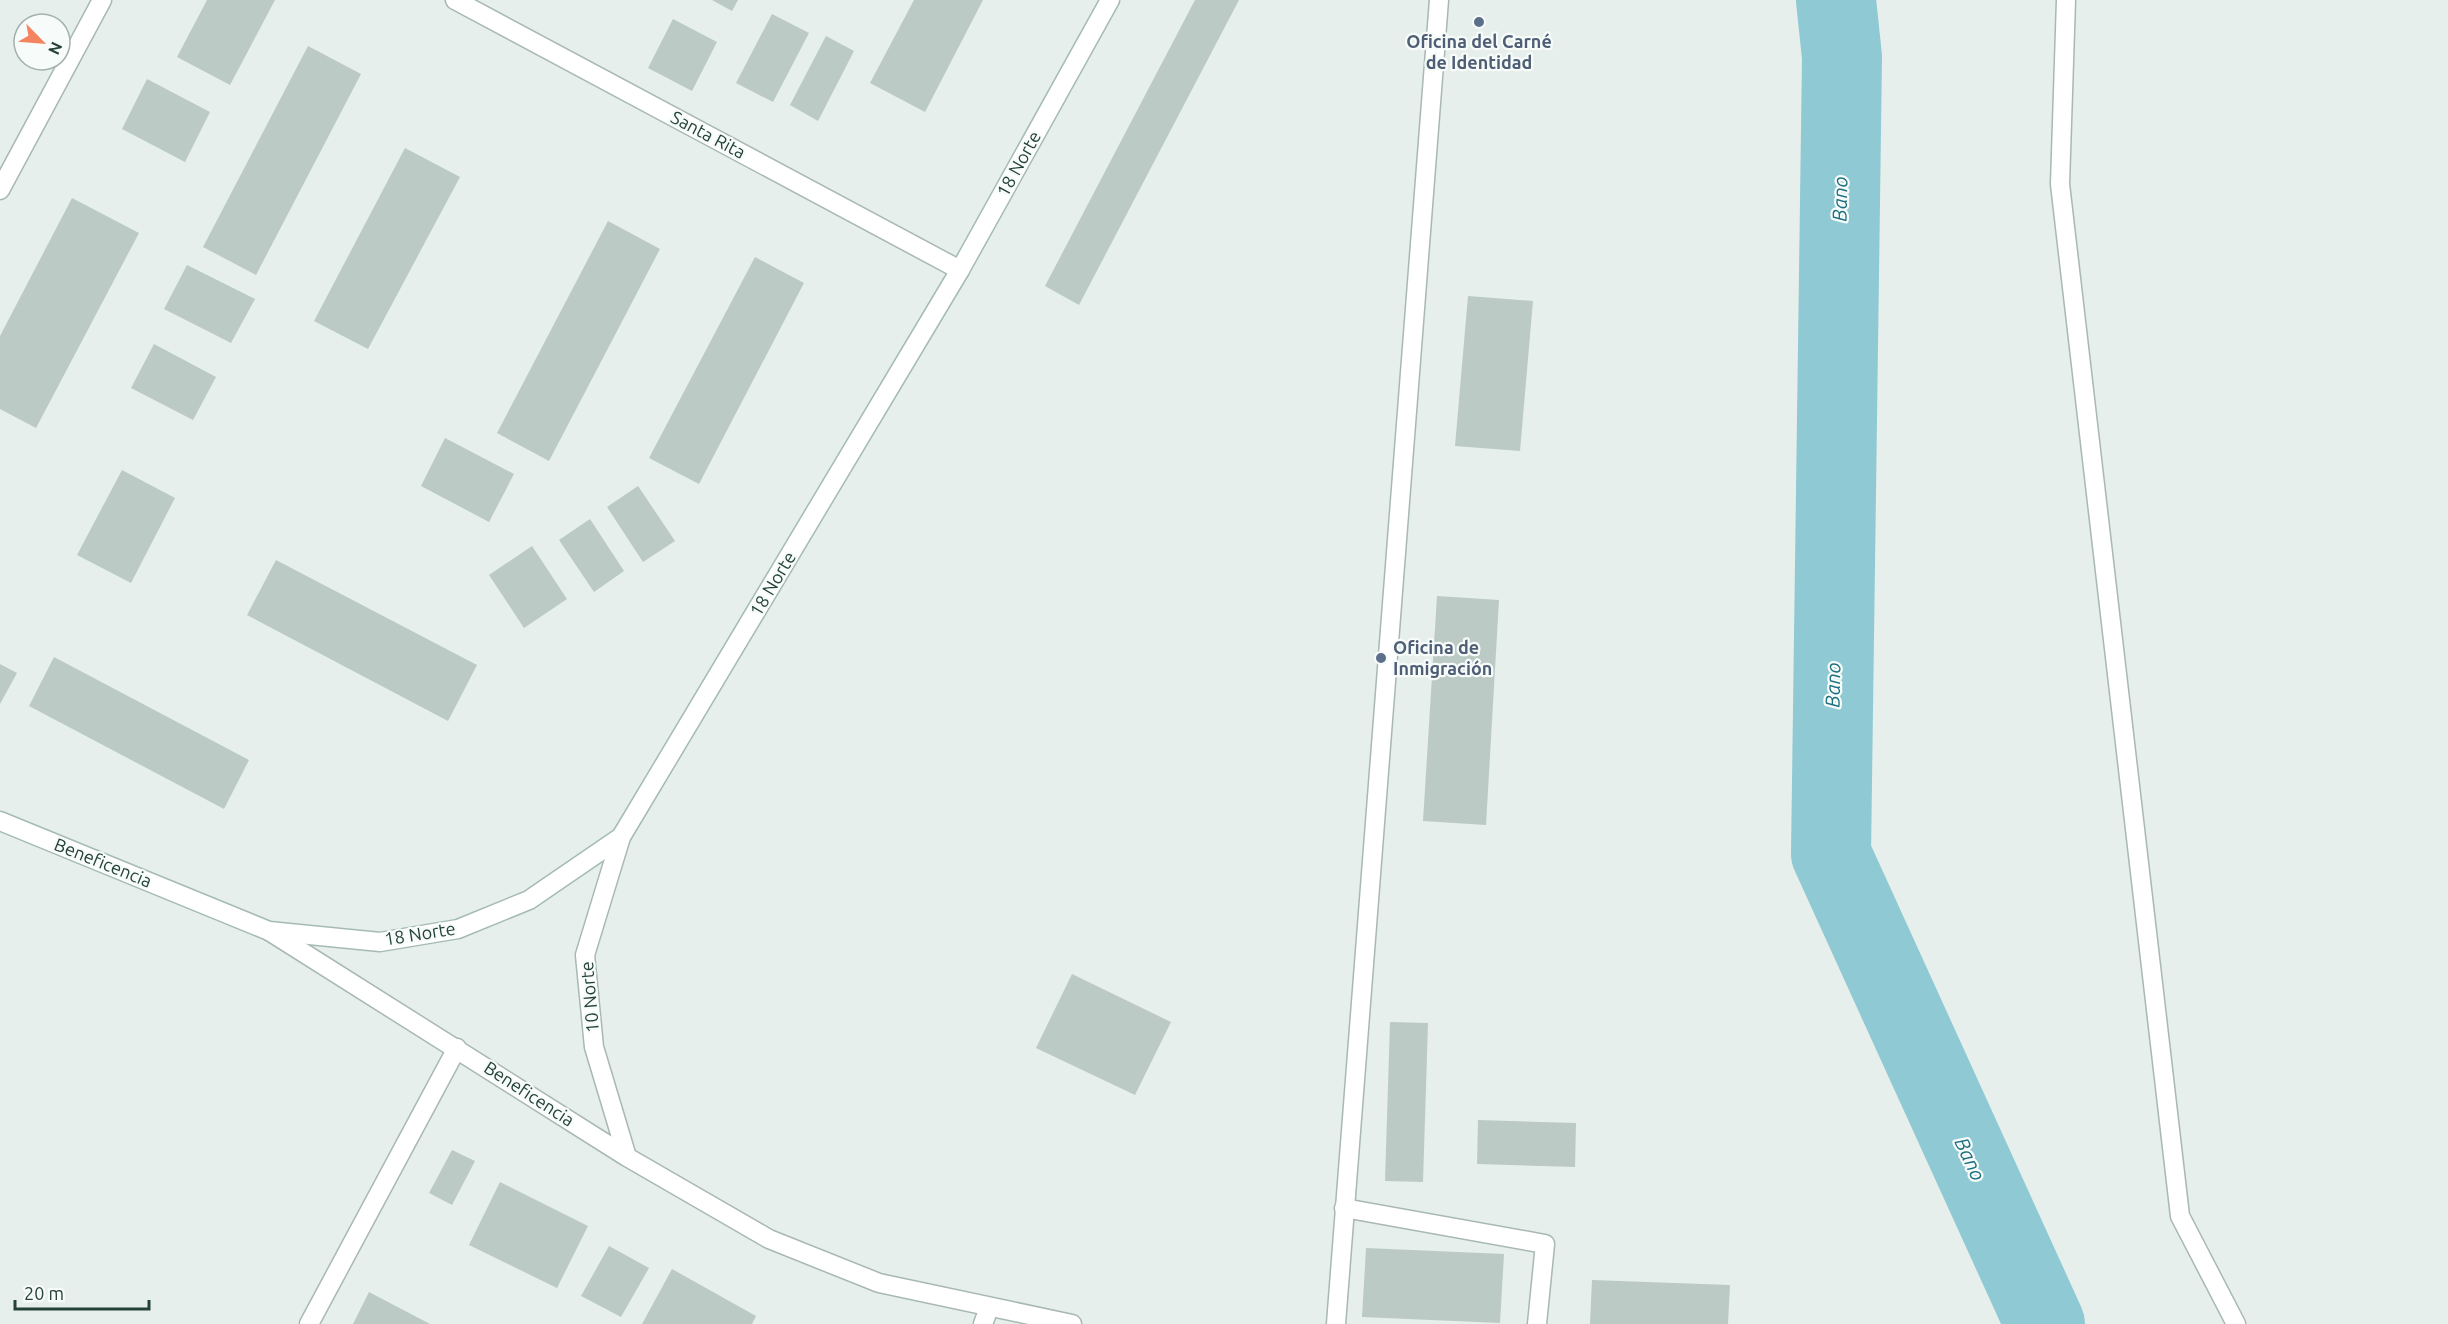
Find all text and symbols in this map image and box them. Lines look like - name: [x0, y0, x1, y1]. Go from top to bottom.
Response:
- north arrow: [12, 12, 72, 72]
- marker: Oficina del Carné de Identidad: [1472, 15, 1486, 29]
- place label: Oficina del Carné de Identidad: [1406, 31, 1552, 72]
- text: N: [45, 39, 66, 58]
- street label: Santa Rita: [668, 106, 749, 162]
- street label: 18 Norte: [992, 127, 1044, 200]
- water label: Bano: [1828, 176, 1851, 222]
- street label: 18 Norte: [745, 548, 799, 619]
- place label: Oficina de Inmigración: [1393, 637, 1492, 678]
- marker: Oficina de Inmigración: [1374, 651, 1388, 665]
- water label: Bano: [1821, 662, 1844, 708]
- street label: Beneficencia: [52, 833, 155, 891]
- street label: 18 Norte: [383, 918, 457, 948]
- street label: 10 Norte: [576, 961, 602, 1034]
- street label: Beneficencia: [481, 1057, 578, 1130]
- water label: Bano: [1950, 1133, 1990, 1184]
- scale bar: [15, 1273, 148, 1311]
- text: 20 m: [24, 1283, 64, 1303]

